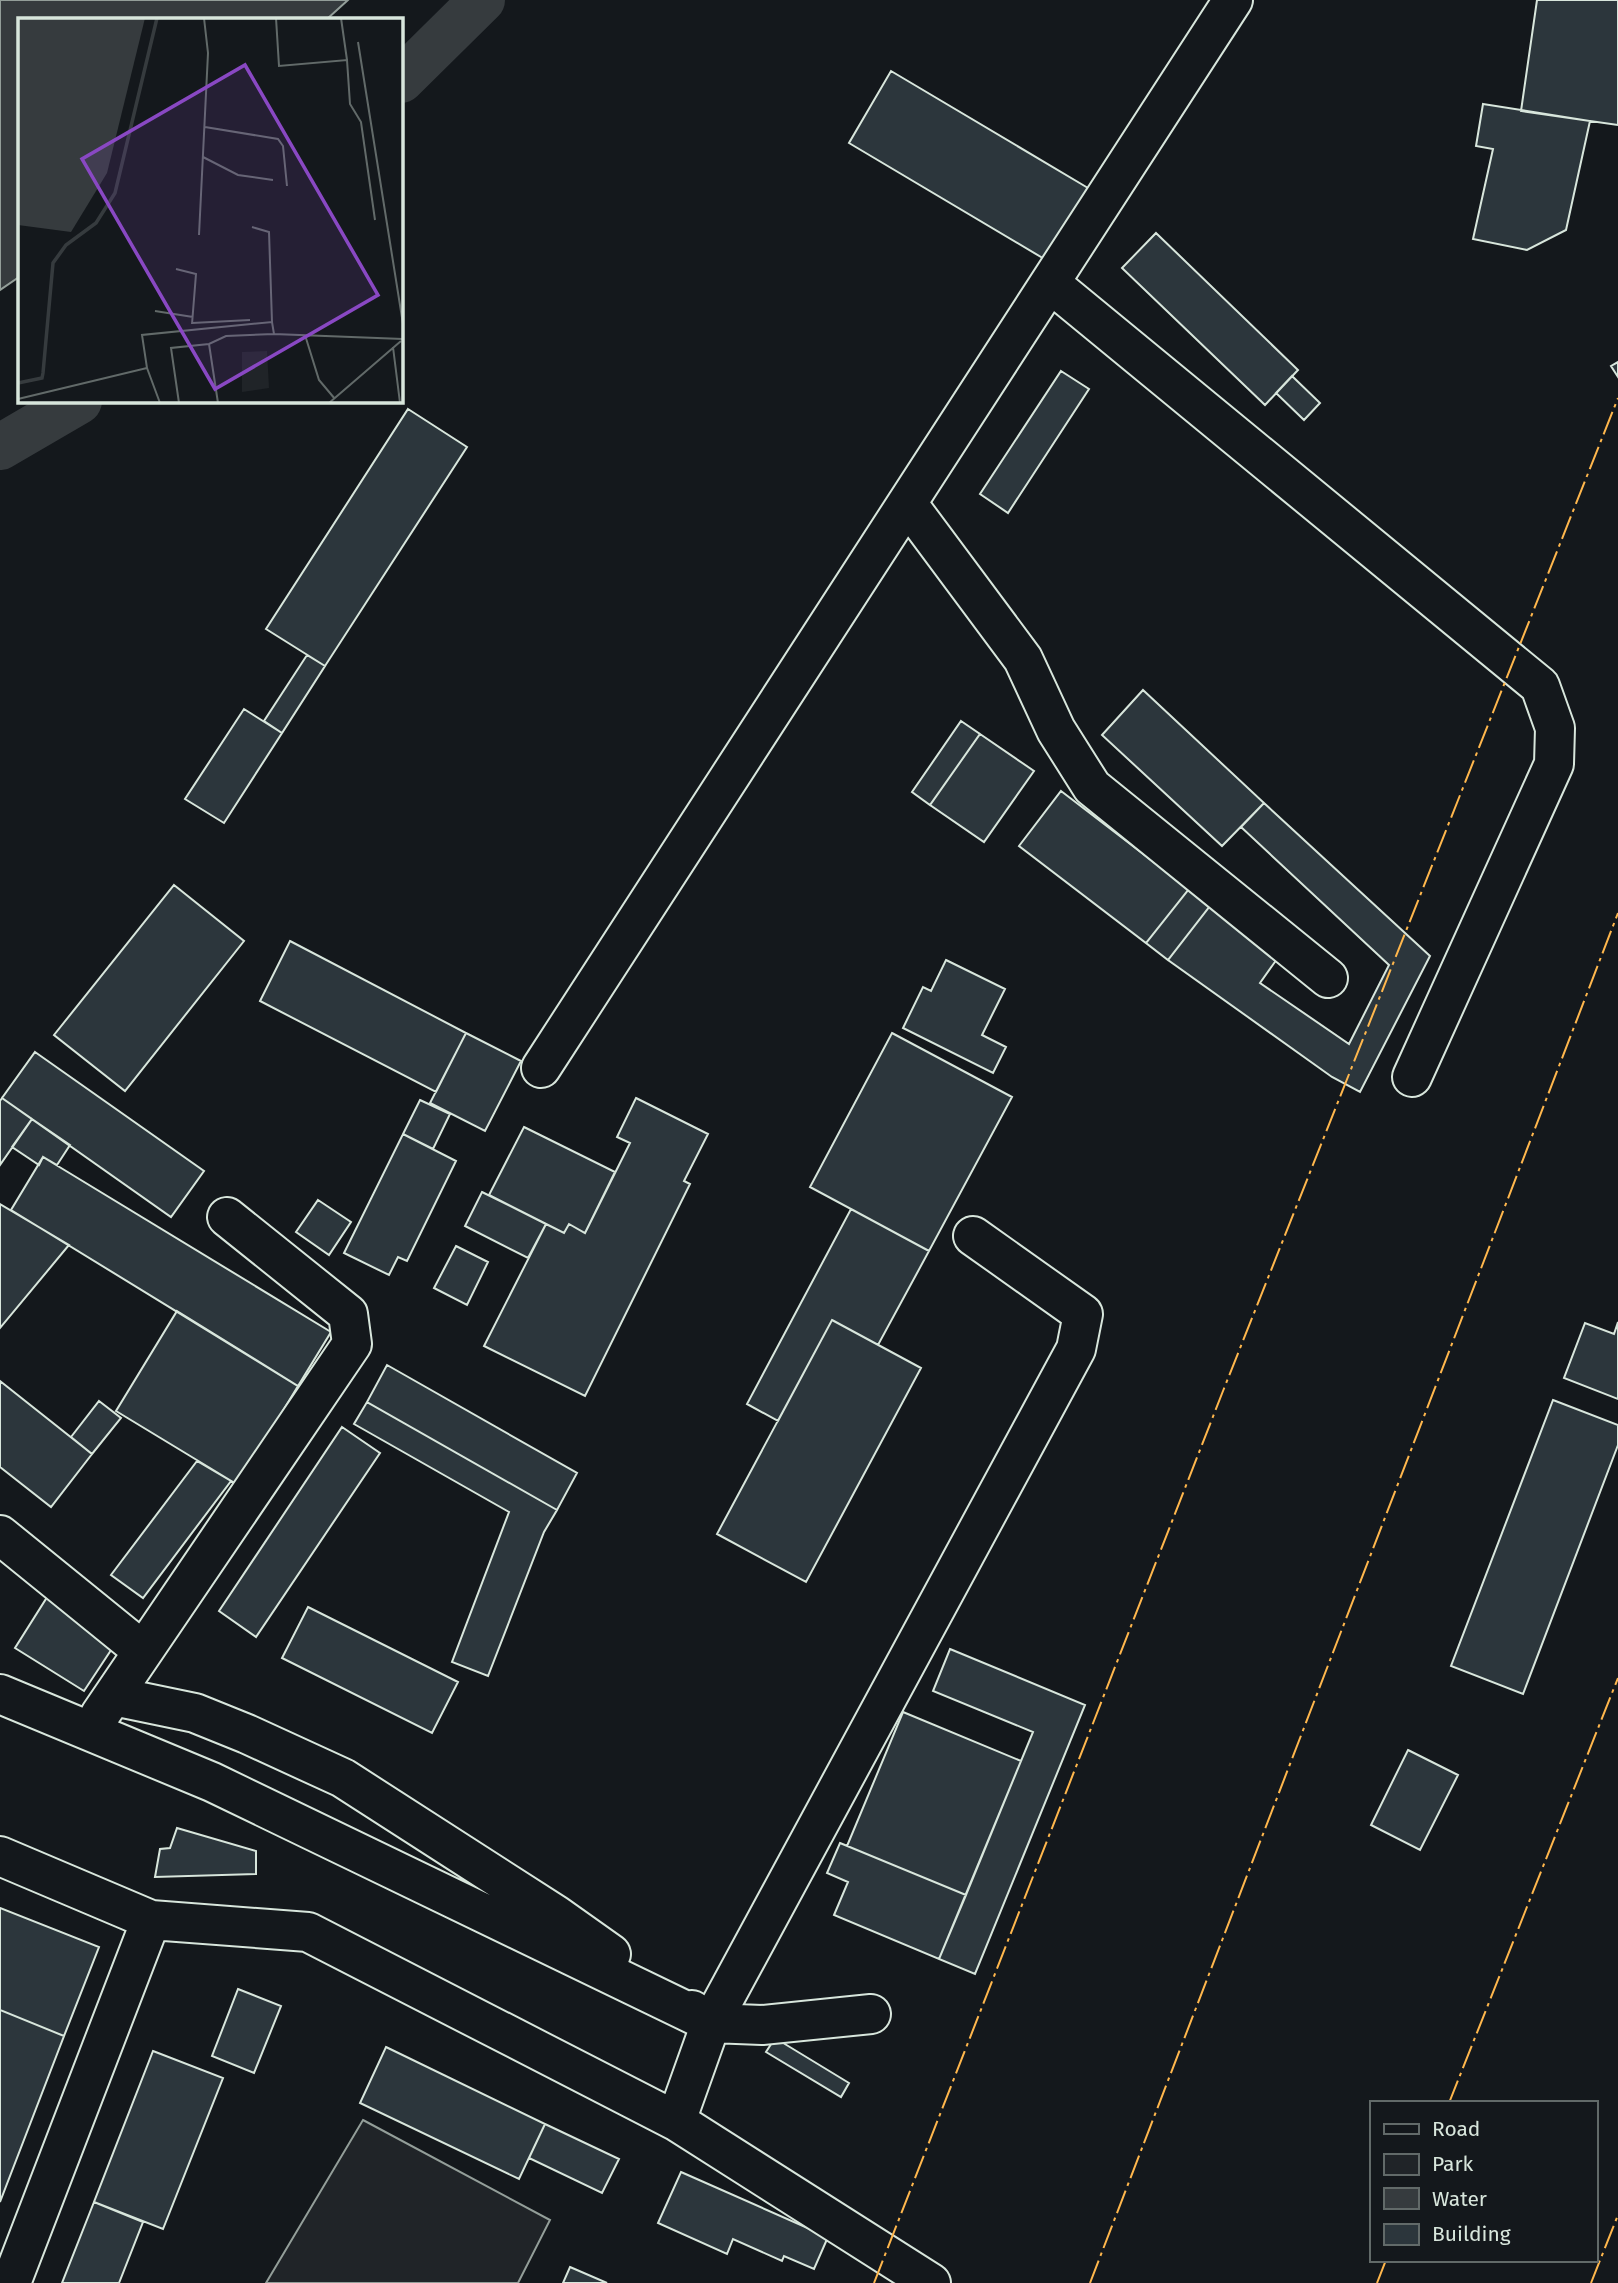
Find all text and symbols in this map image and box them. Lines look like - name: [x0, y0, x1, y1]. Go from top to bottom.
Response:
- inset map: [18, 18, 402, 402]
- legend: [1370, 2101, 1597, 2262]
- text: Road: [1432, 2116, 1480, 2142]
- text: Park: [1432, 2151, 1474, 2177]
- text: Water: [1432, 2186, 1487, 2212]
- text: Building: [1432, 2221, 1511, 2247]

